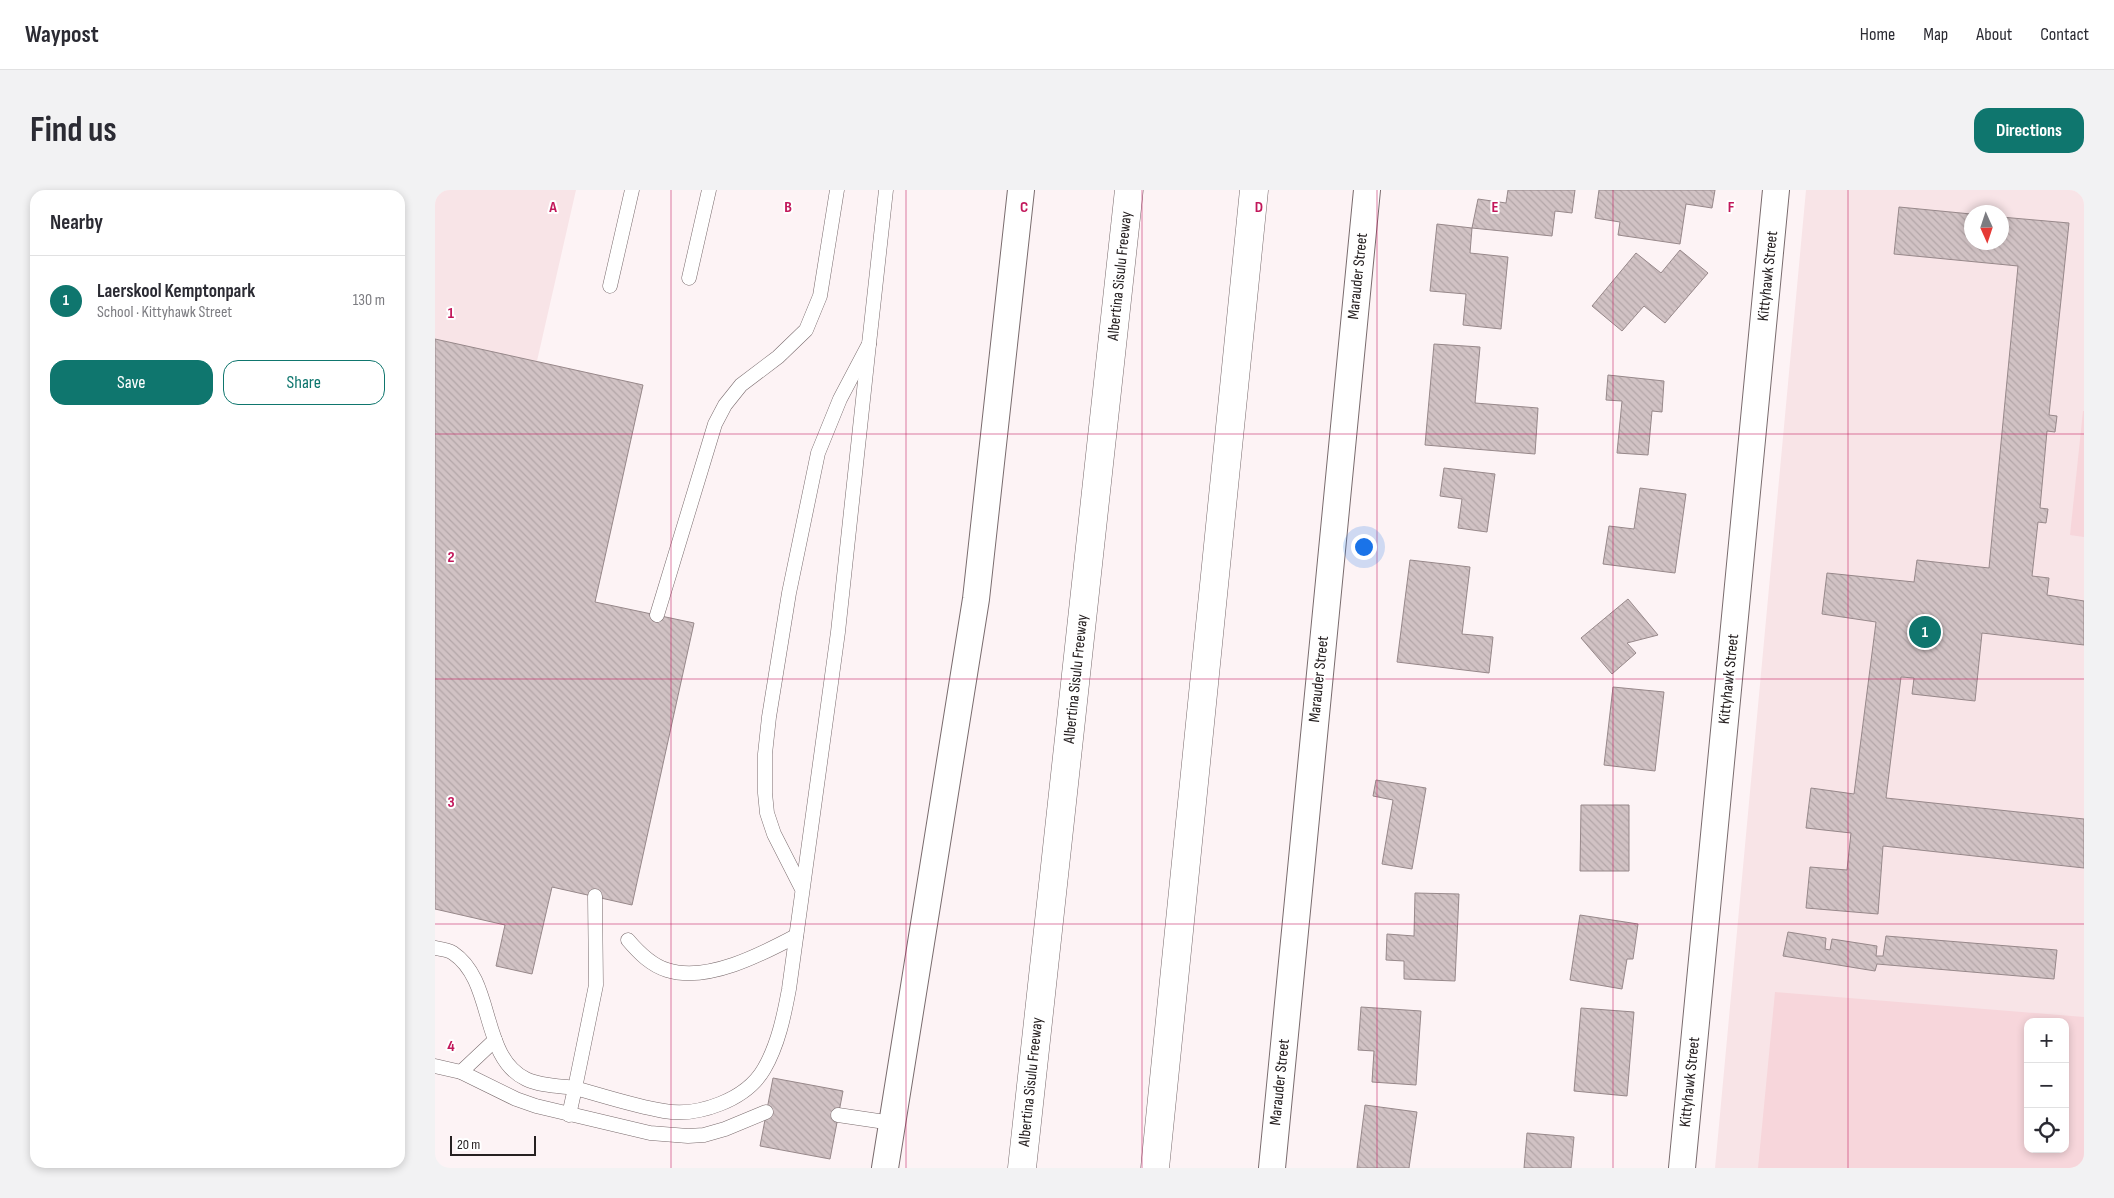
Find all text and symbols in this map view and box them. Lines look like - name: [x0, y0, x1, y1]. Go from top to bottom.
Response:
- text: Waypost: [25, 20, 99, 49]
- text: Home: [1860, 24, 1895, 45]
- text: Map: [1923, 24, 1948, 45]
- text: About: [1976, 24, 2012, 45]
- text: Contact: [2040, 24, 2089, 45]
- button: Directions: [1974, 108, 2084, 153]
- text: Find us: [30, 109, 117, 152]
- text: A: [548, 198, 557, 217]
- text: B: [784, 198, 792, 217]
- text: C: [1020, 198, 1028, 217]
- text: D: [1255, 198, 1263, 217]
- text: E: [1492, 198, 1499, 217]
- text: F: [1728, 198, 1735, 217]
- north arrow: [1964, 205, 2009, 250]
- text: Nearby: [50, 210, 103, 235]
- street label: Albertina Sisulu Freeway: [1104, 210, 1136, 343]
- street label: Kittyhawk Street: [1754, 230, 1782, 322]
- street label: Marauder Street: [1344, 232, 1372, 320]
- text: Laerskool Kemptonpark: [97, 280, 255, 303]
- text: 1: [63, 291, 69, 310]
- text: 130 m: [353, 291, 385, 310]
- text: School · Kittyhawk Street: [97, 303, 232, 322]
- text: 1: [448, 304, 455, 323]
- button: Save: [50, 360, 213, 405]
- button: Share: [223, 360, 385, 405]
- your location: [1351, 534, 1377, 560]
- text: 2: [447, 548, 455, 567]
- street label: Albertina Sisulu Freeway: [1060, 613, 1092, 746]
- pin: 1: [1909, 613, 1941, 651]
- street label: Kittyhawk Street: [1715, 633, 1743, 725]
- street label: Marauder Street: [1305, 635, 1333, 723]
- text: 3: [447, 793, 455, 812]
- street label: Albertina Sisulu Freeway: [1015, 1016, 1047, 1149]
- map controls: [2024, 1018, 2069, 1153]
- button: +: [2024, 1018, 2069, 1063]
- street label: Kittyhawk Street: [1676, 1036, 1704, 1128]
- text: 4: [447, 1037, 455, 1056]
- street label: Marauder Street: [1266, 1038, 1294, 1126]
- button: −: [2024, 1063, 2069, 1108]
- button: locate: [2024, 1108, 2069, 1153]
- scale bar: [450, 1133, 536, 1156]
- text: 20 m: [457, 1136, 480, 1153]

